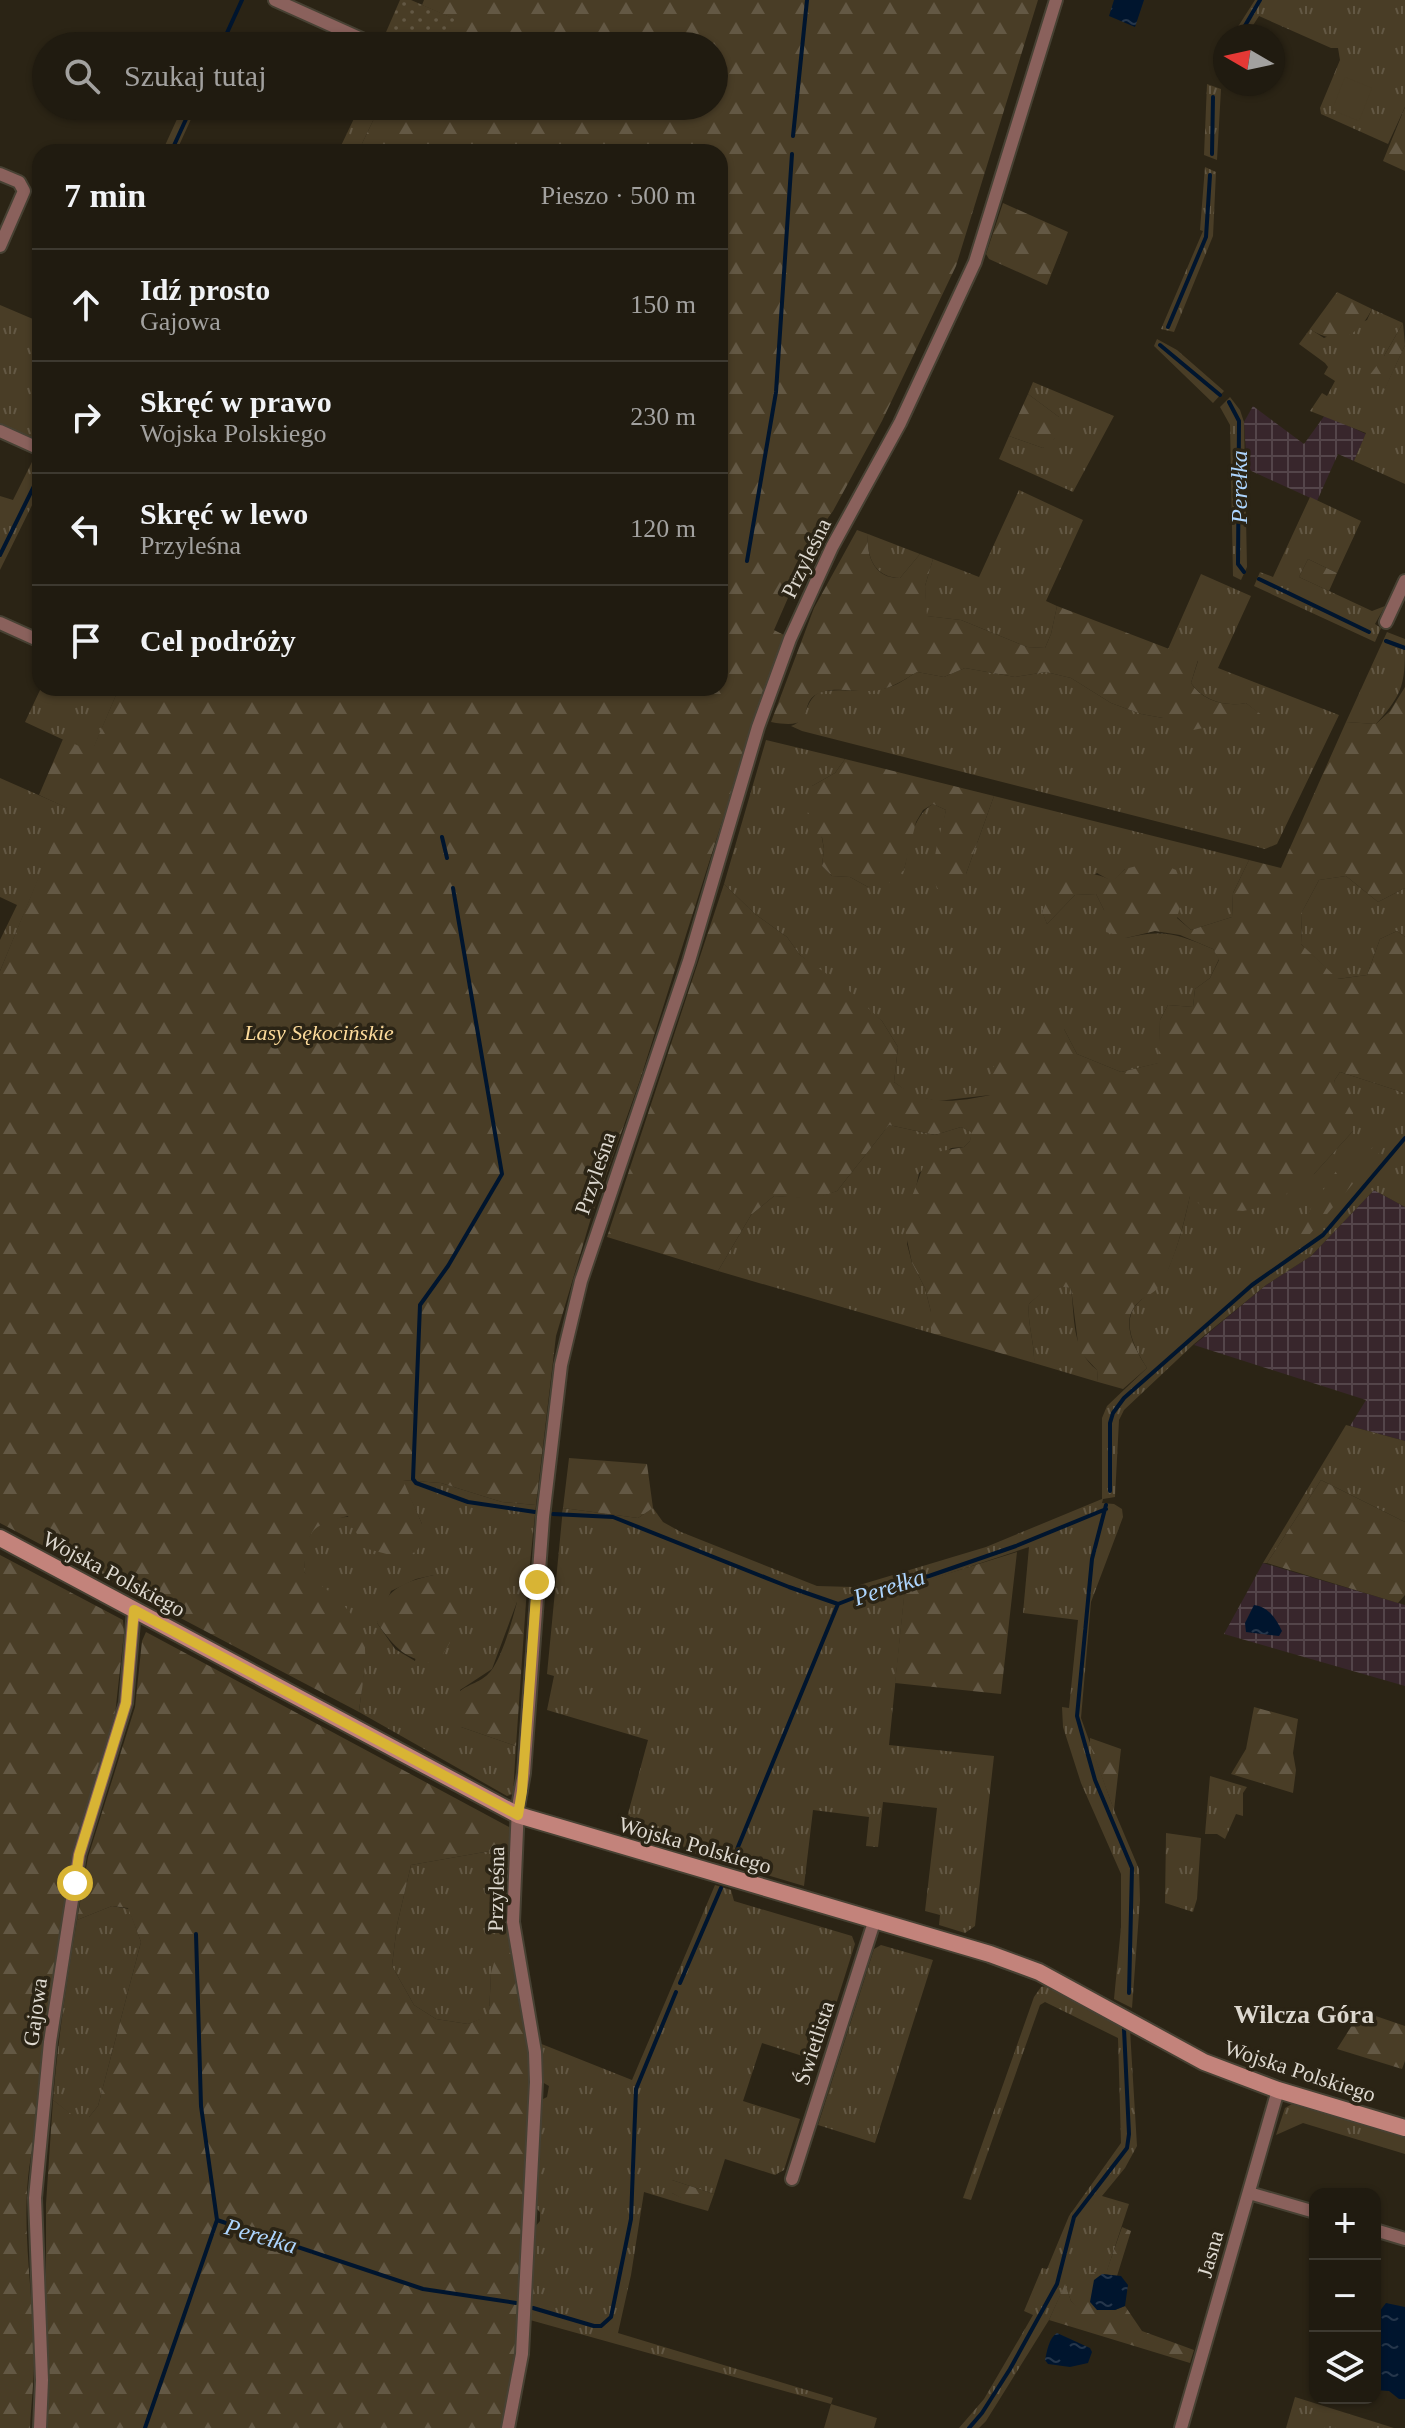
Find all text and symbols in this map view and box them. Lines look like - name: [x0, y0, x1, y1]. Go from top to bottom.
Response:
- north arrow: [1213, 24, 1285, 96]
- search box: [32, 32, 728, 120]
- icon: search: [60, 54, 104, 98]
- text: Szukaj tutaj: [124, 59, 266, 92]
- text: 7 min: [64, 177, 146, 214]
- text: Pieszo · 500 m: [541, 181, 696, 210]
- text: Idź prosto: [140, 273, 270, 306]
- icon: ahead: [64, 283, 108, 327]
- text: 150 m: [630, 290, 696, 319]
- text: Gajowa: [140, 307, 221, 336]
- text: Skręć w prawo: [140, 385, 332, 418]
- icon: right: [64, 395, 108, 439]
- text: 230 m: [630, 402, 696, 431]
- text: Wojska Polskiego: [140, 419, 326, 448]
- water label: Perełka: [1226, 450, 1252, 525]
- text: Skręć w lewo: [140, 497, 308, 530]
- icon: left: [64, 507, 108, 551]
- text: 120 m: [630, 514, 696, 543]
- street label: Przyleśna: [776, 514, 836, 602]
- text: Przyleśna: [140, 531, 241, 560]
- icon: arrive: [64, 619, 108, 663]
- text: Cel podróży: [140, 624, 296, 657]
- park label: Lasy Sękocińskie: [243, 1020, 394, 1045]
- street label: Przyleśna: [569, 1128, 621, 1218]
- street label: Wojska Polskiego: [38, 1526, 190, 1622]
- water label: Perełka: [849, 1563, 928, 1611]
- route end: [519, 1564, 555, 1600]
- street label: Wojska Polskiego: [616, 1811, 774, 1879]
- street label: Przyleśna: [483, 1846, 509, 1932]
- route start: [57, 1865, 93, 1901]
- street label: Gajowa: [18, 1976, 52, 2048]
- street label: Świetlista: [789, 1998, 839, 2088]
- district label: Wilcza Góra: [1234, 2000, 1374, 2029]
- street label: Wojska Polskiego: [1221, 2035, 1379, 2107]
- map controls: [1309, 2188, 1381, 2404]
- button: +: [1309, 2188, 1381, 2260]
- water label: Perełka: [221, 2213, 300, 2259]
- street label: Jasna: [1191, 2227, 1229, 2280]
- button: −: [1309, 2260, 1381, 2332]
- button: layers: [1309, 2332, 1381, 2404]

